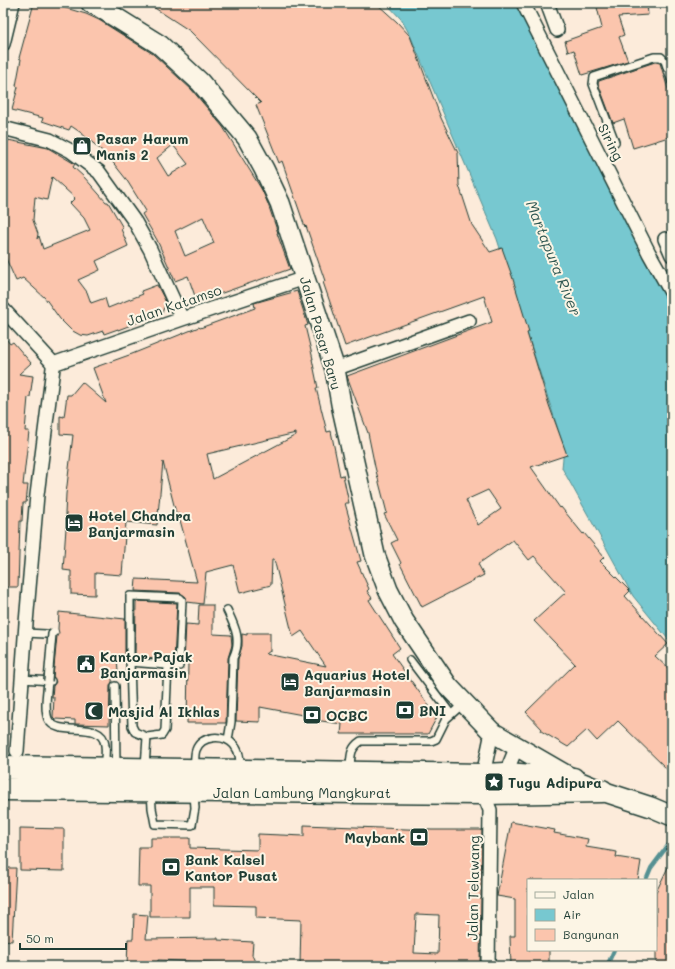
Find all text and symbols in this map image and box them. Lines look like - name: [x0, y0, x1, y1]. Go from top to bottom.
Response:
- street label: Siring: [594, 120, 628, 164]
- place label: Pasar Harum Manis 2: [96, 129, 188, 164]
- shop icon: Pasar Harum Manis 2: [71, 135, 93, 157]
- water label: Martapura River: [522, 197, 586, 319]
- street label: Jalan Pasar Baru: [296, 274, 346, 392]
- street label: Jalan Katamso: [124, 280, 224, 330]
- place label: Hotel Chandra Banjarmasin: [88, 506, 191, 541]
- hotel icon: Hotel Chandra Banjarmasin: [63, 512, 85, 534]
- place label: Kantor Pajak Banjarmasin: [100, 647, 192, 682]
- public building icon: Kantor Pajak Banjarmasin: [75, 653, 97, 675]
- place label: Aquarius Hotel Banjarmasin: [304, 665, 410, 700]
- hotel icon: Aquarius Hotel Banjarmasin: [279, 671, 301, 693]
- bank icon: BNI: [394, 699, 416, 721]
- mosque icon: Masjid Al Ikhlas: [83, 700, 105, 722]
- place label: BNI: [419, 701, 446, 720]
- place label: Masjid Al Ikhlas: [108, 702, 220, 721]
- bank icon: OCBC: [301, 704, 323, 726]
- place label: OCBC: [326, 706, 368, 725]
- place icon: Tugu Adipura: [483, 771, 505, 793]
- place label: Tugu Adipura: [508, 773, 602, 792]
- street label: Jalan Lambung Mangkurat: [213, 783, 391, 802]
- bank icon: Maybank: [408, 826, 430, 848]
- place label: Maybank: [344, 828, 405, 847]
- street label: Jalan Telawang: [463, 835, 483, 941]
- place label: Bank Kalsel Kantor Pusat: [185, 850, 277, 885]
- bank icon: Bank Kalsel Kantor Pusat: [160, 856, 182, 878]
- legend: [527, 879, 657, 951]
- text: Jalan: [563, 886, 594, 902]
- text: Air: [563, 906, 581, 922]
- scale bar: [20, 925, 126, 951]
- text: Bangunan: [563, 926, 619, 942]
- text: 50 m: [26, 930, 54, 946]

